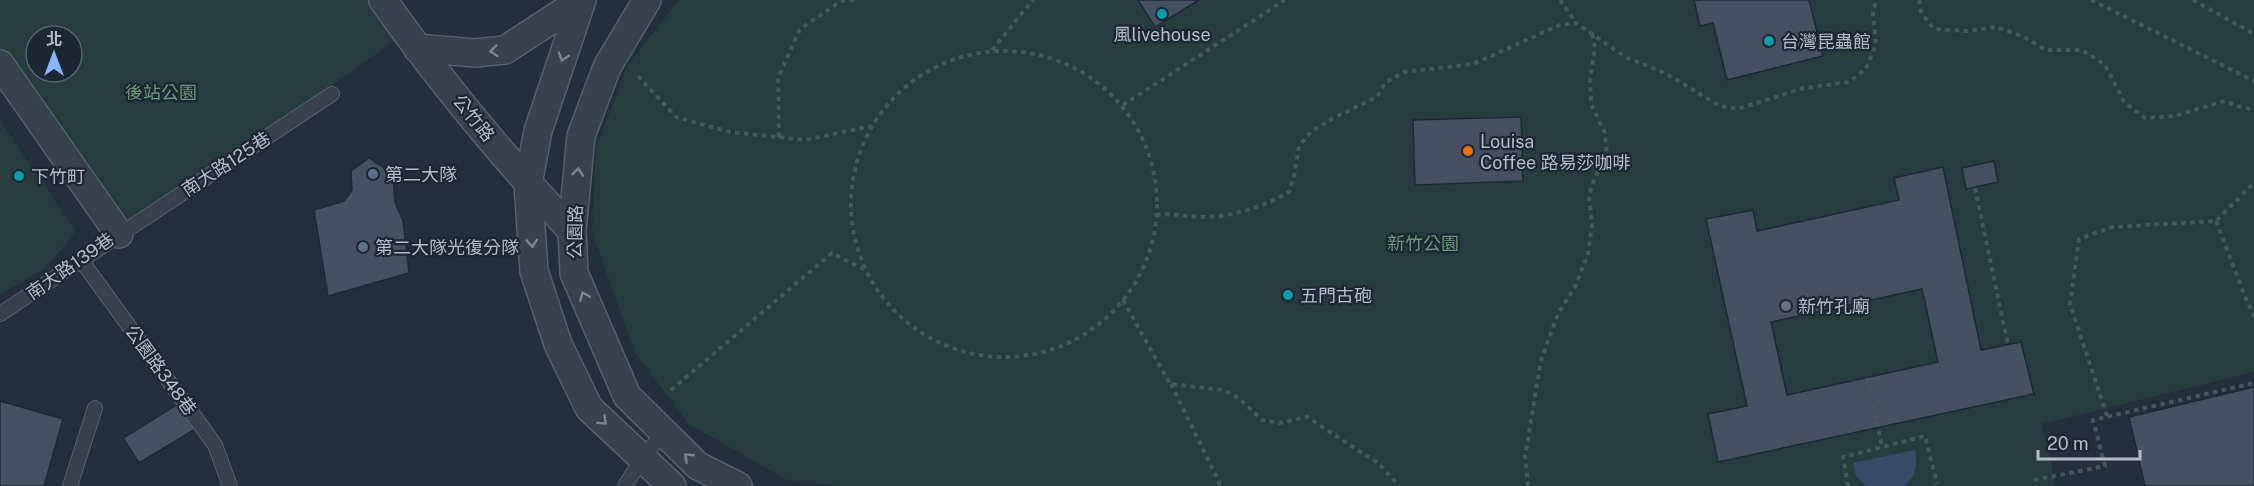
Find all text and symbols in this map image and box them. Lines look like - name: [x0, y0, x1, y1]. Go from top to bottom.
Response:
- marker: 風livehouse: [1155, 7, 1169, 21]
- north arrow: [24, 24, 84, 84]
- place label: 風livehouse: [1113, 24, 1211, 45]
- text: 北: [46, 30, 62, 49]
- place label: 台灣昆蟲館: [1781, 31, 1871, 52]
- marker: 台灣昆蟲館: [1762, 34, 1776, 48]
- one-way arrow: [490, 44, 499, 57]
- one-way arrow: [558, 51, 570, 62]
- park label: 後站公園: [125, 82, 197, 103]
- street label: 公竹路: [449, 90, 499, 146]
- street label: 南大路125巷: [178, 128, 274, 200]
- place label: Louisa Coffee 路易莎咖啡: [1480, 131, 1631, 173]
- marker: Louisa Coffee 路易莎咖啡: [1461, 144, 1475, 158]
- place label: 第二大隊: [385, 164, 457, 185]
- place label: 下竹町: [31, 166, 85, 187]
- marker: 第二大隊: [366, 167, 380, 181]
- one-way arrow: [571, 168, 584, 177]
- marker: 下竹町: [12, 169, 26, 183]
- street label: 公園路: [564, 205, 586, 259]
- street label: 南大路139巷: [22, 228, 118, 304]
- park label: 新竹公園: [1387, 233, 1459, 254]
- place label: 第二大隊光復分隊: [375, 237, 519, 258]
- one-way arrow: [525, 238, 538, 247]
- marker: 第二大隊光復分隊: [356, 240, 370, 254]
- place label: 五門古砲: [1300, 285, 1372, 306]
- marker: 五門古砲: [1281, 288, 1295, 302]
- one-way arrow: [579, 292, 591, 303]
- place label: 新竹孔廟: [1798, 296, 1870, 317]
- marker: 新竹孔廟: [1779, 299, 1793, 313]
- street label: 公園路348巷: [121, 321, 201, 419]
- one-way arrow: [595, 413, 606, 424]
- scale bar: [2038, 423, 2140, 461]
- text: 20 m: [2047, 433, 2089, 454]
- one-way arrow: [685, 453, 695, 464]

